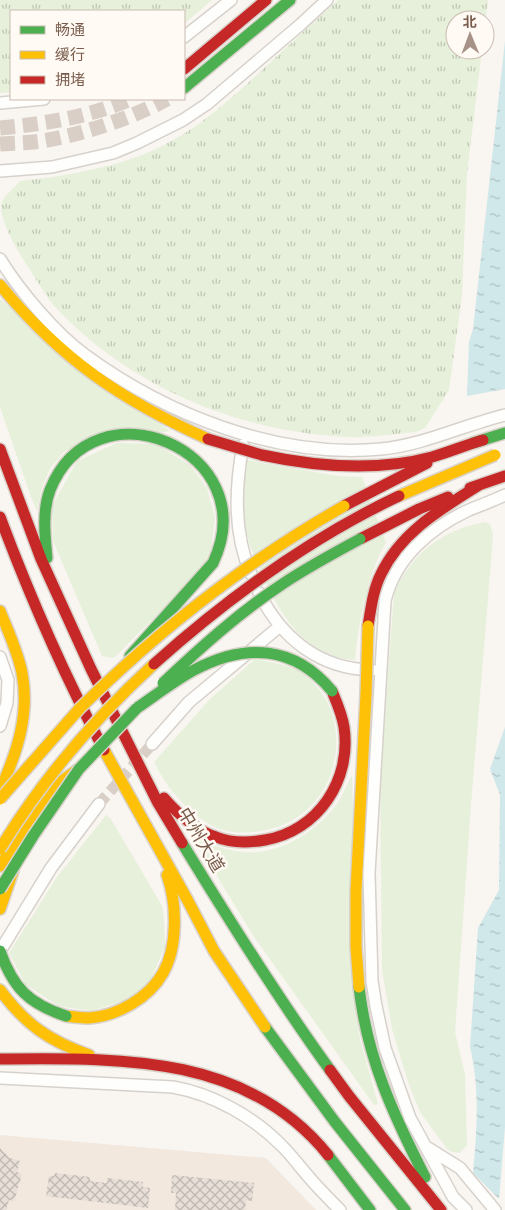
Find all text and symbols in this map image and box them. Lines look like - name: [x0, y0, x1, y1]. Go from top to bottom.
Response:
- legend: [10, 10, 185, 100]
- north arrow: [445, 10, 495, 60]
- text: 北: [463, 14, 477, 31]
- text: 畅通: [55, 21, 85, 39]
- text: 缓行: [55, 46, 85, 64]
- text: 拥堵: [55, 71, 85, 89]
- street label: 中州大道: [173, 803, 229, 877]

